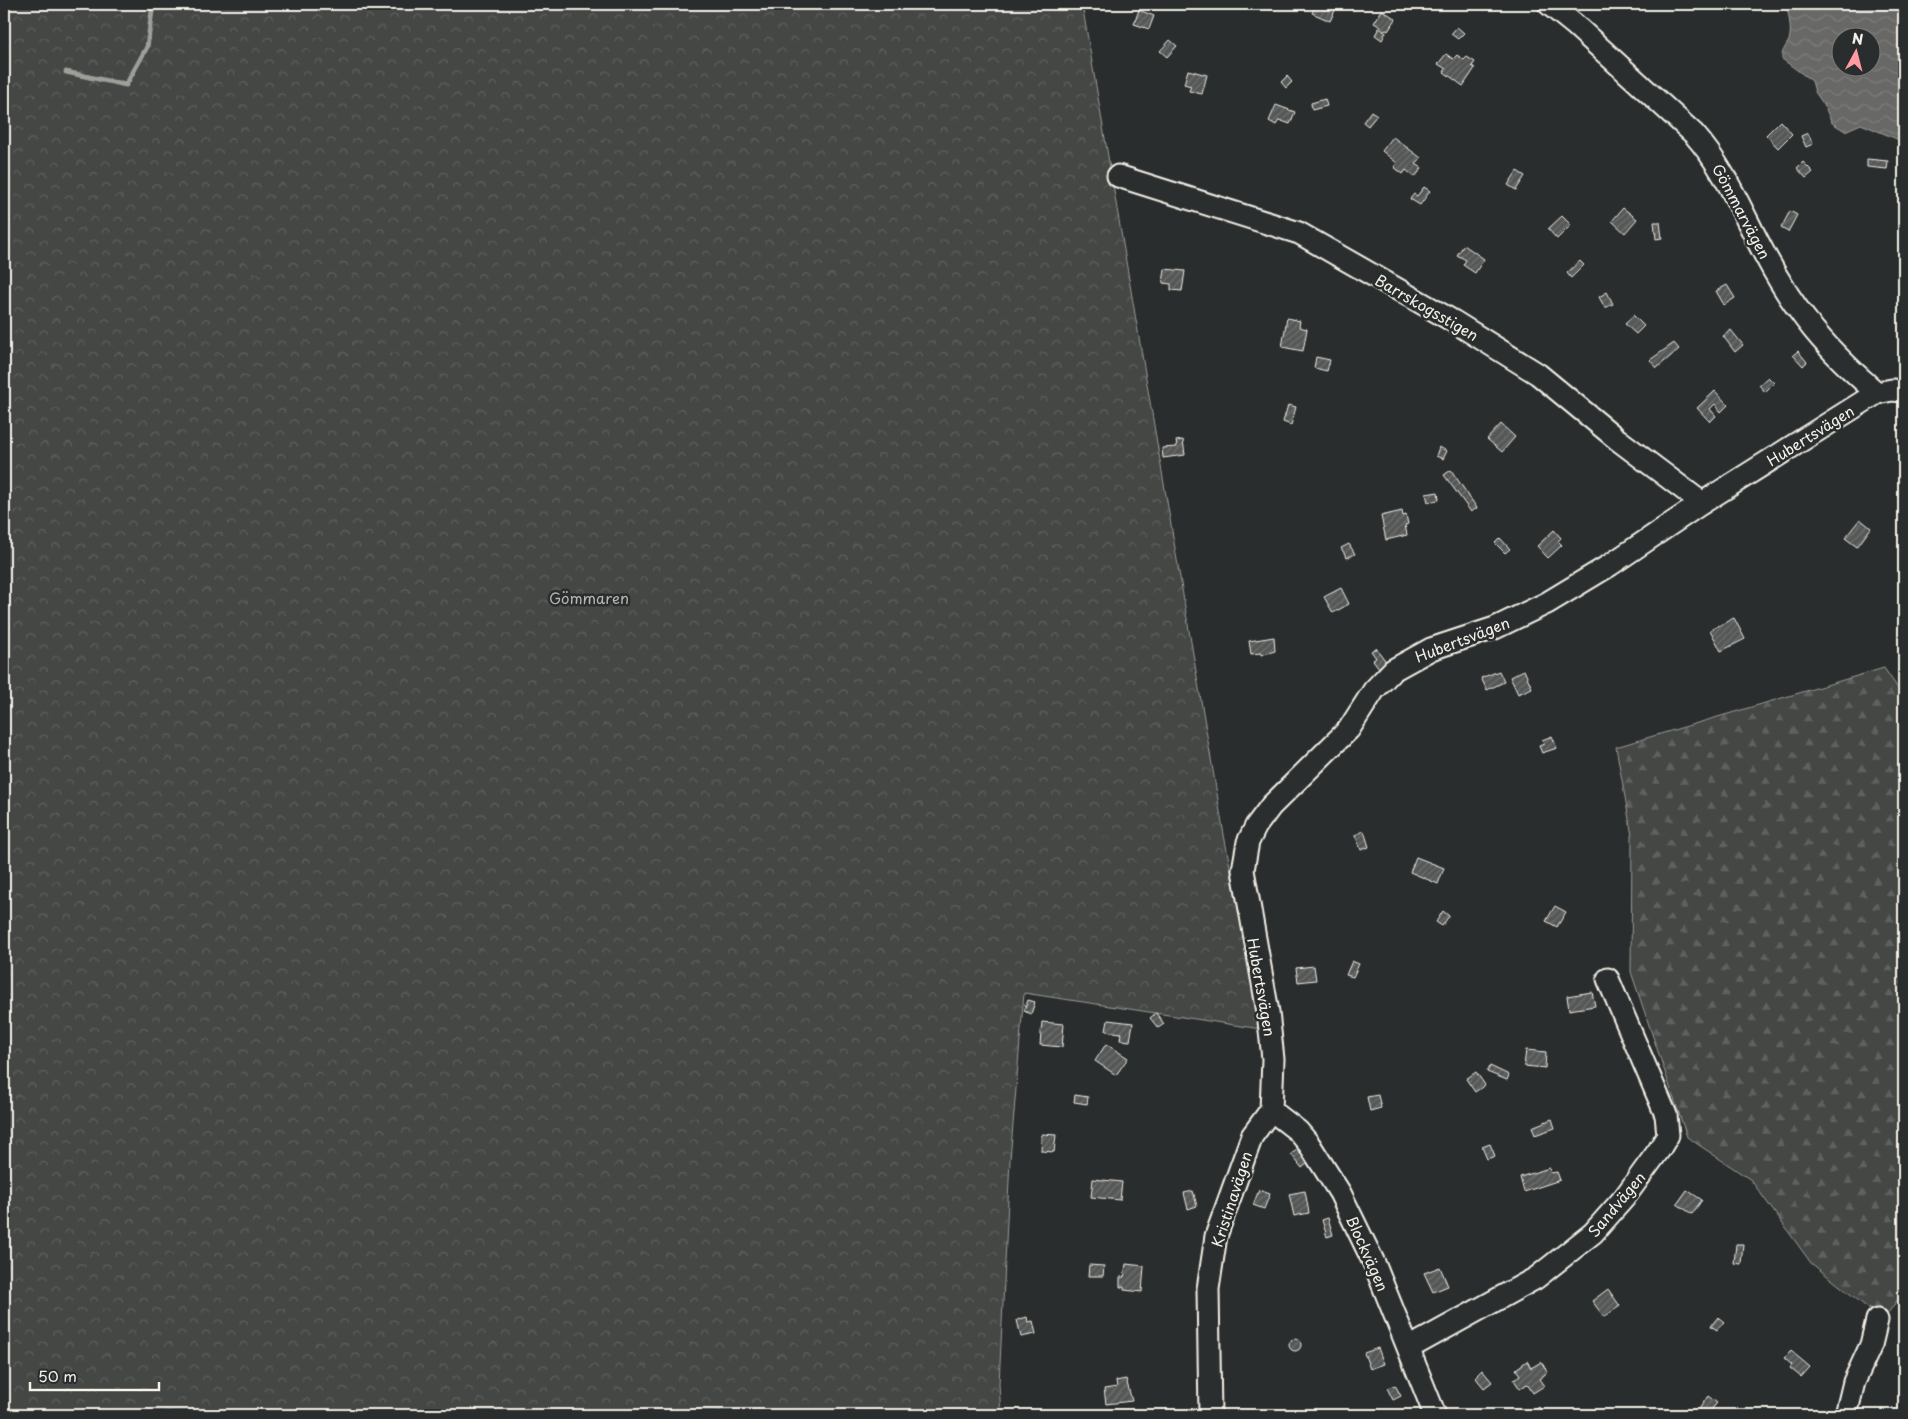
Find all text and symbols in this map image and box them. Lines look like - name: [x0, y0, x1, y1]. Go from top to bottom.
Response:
- north arrow: [1830, 28, 1880, 78]
- text: N: [1851, 28, 1864, 50]
- street label: Gömmarvägen: [1707, 159, 1777, 263]
- street label: Barrskogsstigen: [1371, 268, 1483, 346]
- street label: Hubertsvägen: [1762, 399, 1858, 471]
- park label: Gömmaren: [549, 586, 629, 609]
- street label: Hubertsvägen: [1411, 610, 1513, 668]
- street label: Hubertsvägen: [1242, 936, 1282, 1038]
- street label: Kristinavägen: [1205, 1148, 1257, 1250]
- street label: Sandvägen: [1582, 1166, 1650, 1242]
- street label: Blockvägen: [1341, 1211, 1395, 1295]
- scale bar: [30, 1359, 159, 1391]
- text: 50 m: [38, 1364, 77, 1387]

